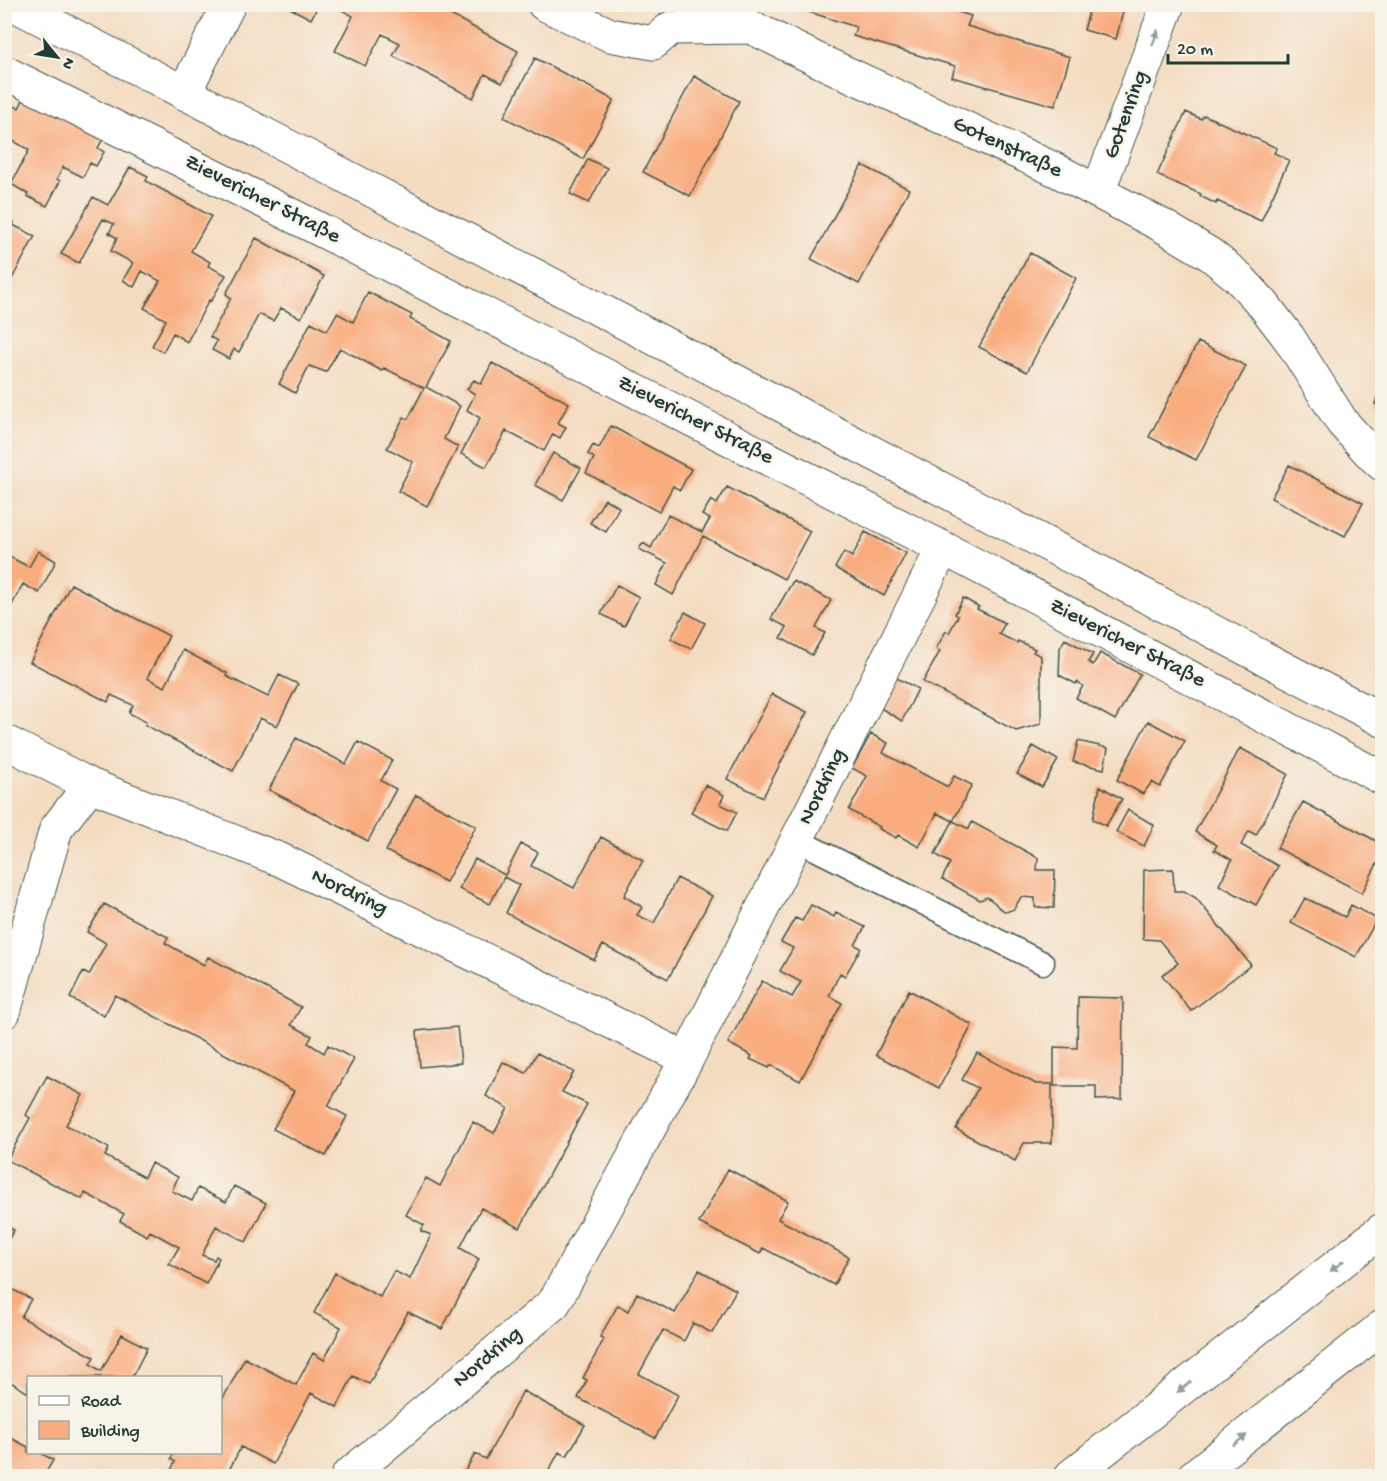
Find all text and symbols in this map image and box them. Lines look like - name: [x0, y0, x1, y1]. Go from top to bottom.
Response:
- north arrow: [27, 27, 87, 87]
- scale bar: [1168, 27, 1288, 65]
- one-way arrow: [1151, 29, 1161, 47]
- text: 20 m: [1177, 40, 1213, 61]
- text: N: [56, 53, 78, 72]
- street label: Gotenring: [1099, 68, 1155, 162]
- street label: Gotenstraße: [948, 111, 1066, 185]
- street label: Zievericher Straße: [180, 149, 345, 251]
- street label: Zievericher Straße: [613, 370, 778, 472]
- street label: Zievericher Straße: [1045, 593, 1210, 695]
- street label: Nordring: [793, 744, 853, 830]
- street label: Nordring: [306, 863, 392, 923]
- one-way arrow: [1329, 1260, 1344, 1272]
- street label: Nordring: [448, 1322, 528, 1394]
- legend: [27, 1376, 222, 1454]
- one-way arrow: [1176, 1381, 1191, 1393]
- text: Road: [81, 1392, 122, 1413]
- text: Building: [80, 1422, 140, 1443]
- one-way arrow: [1232, 1435, 1247, 1447]

